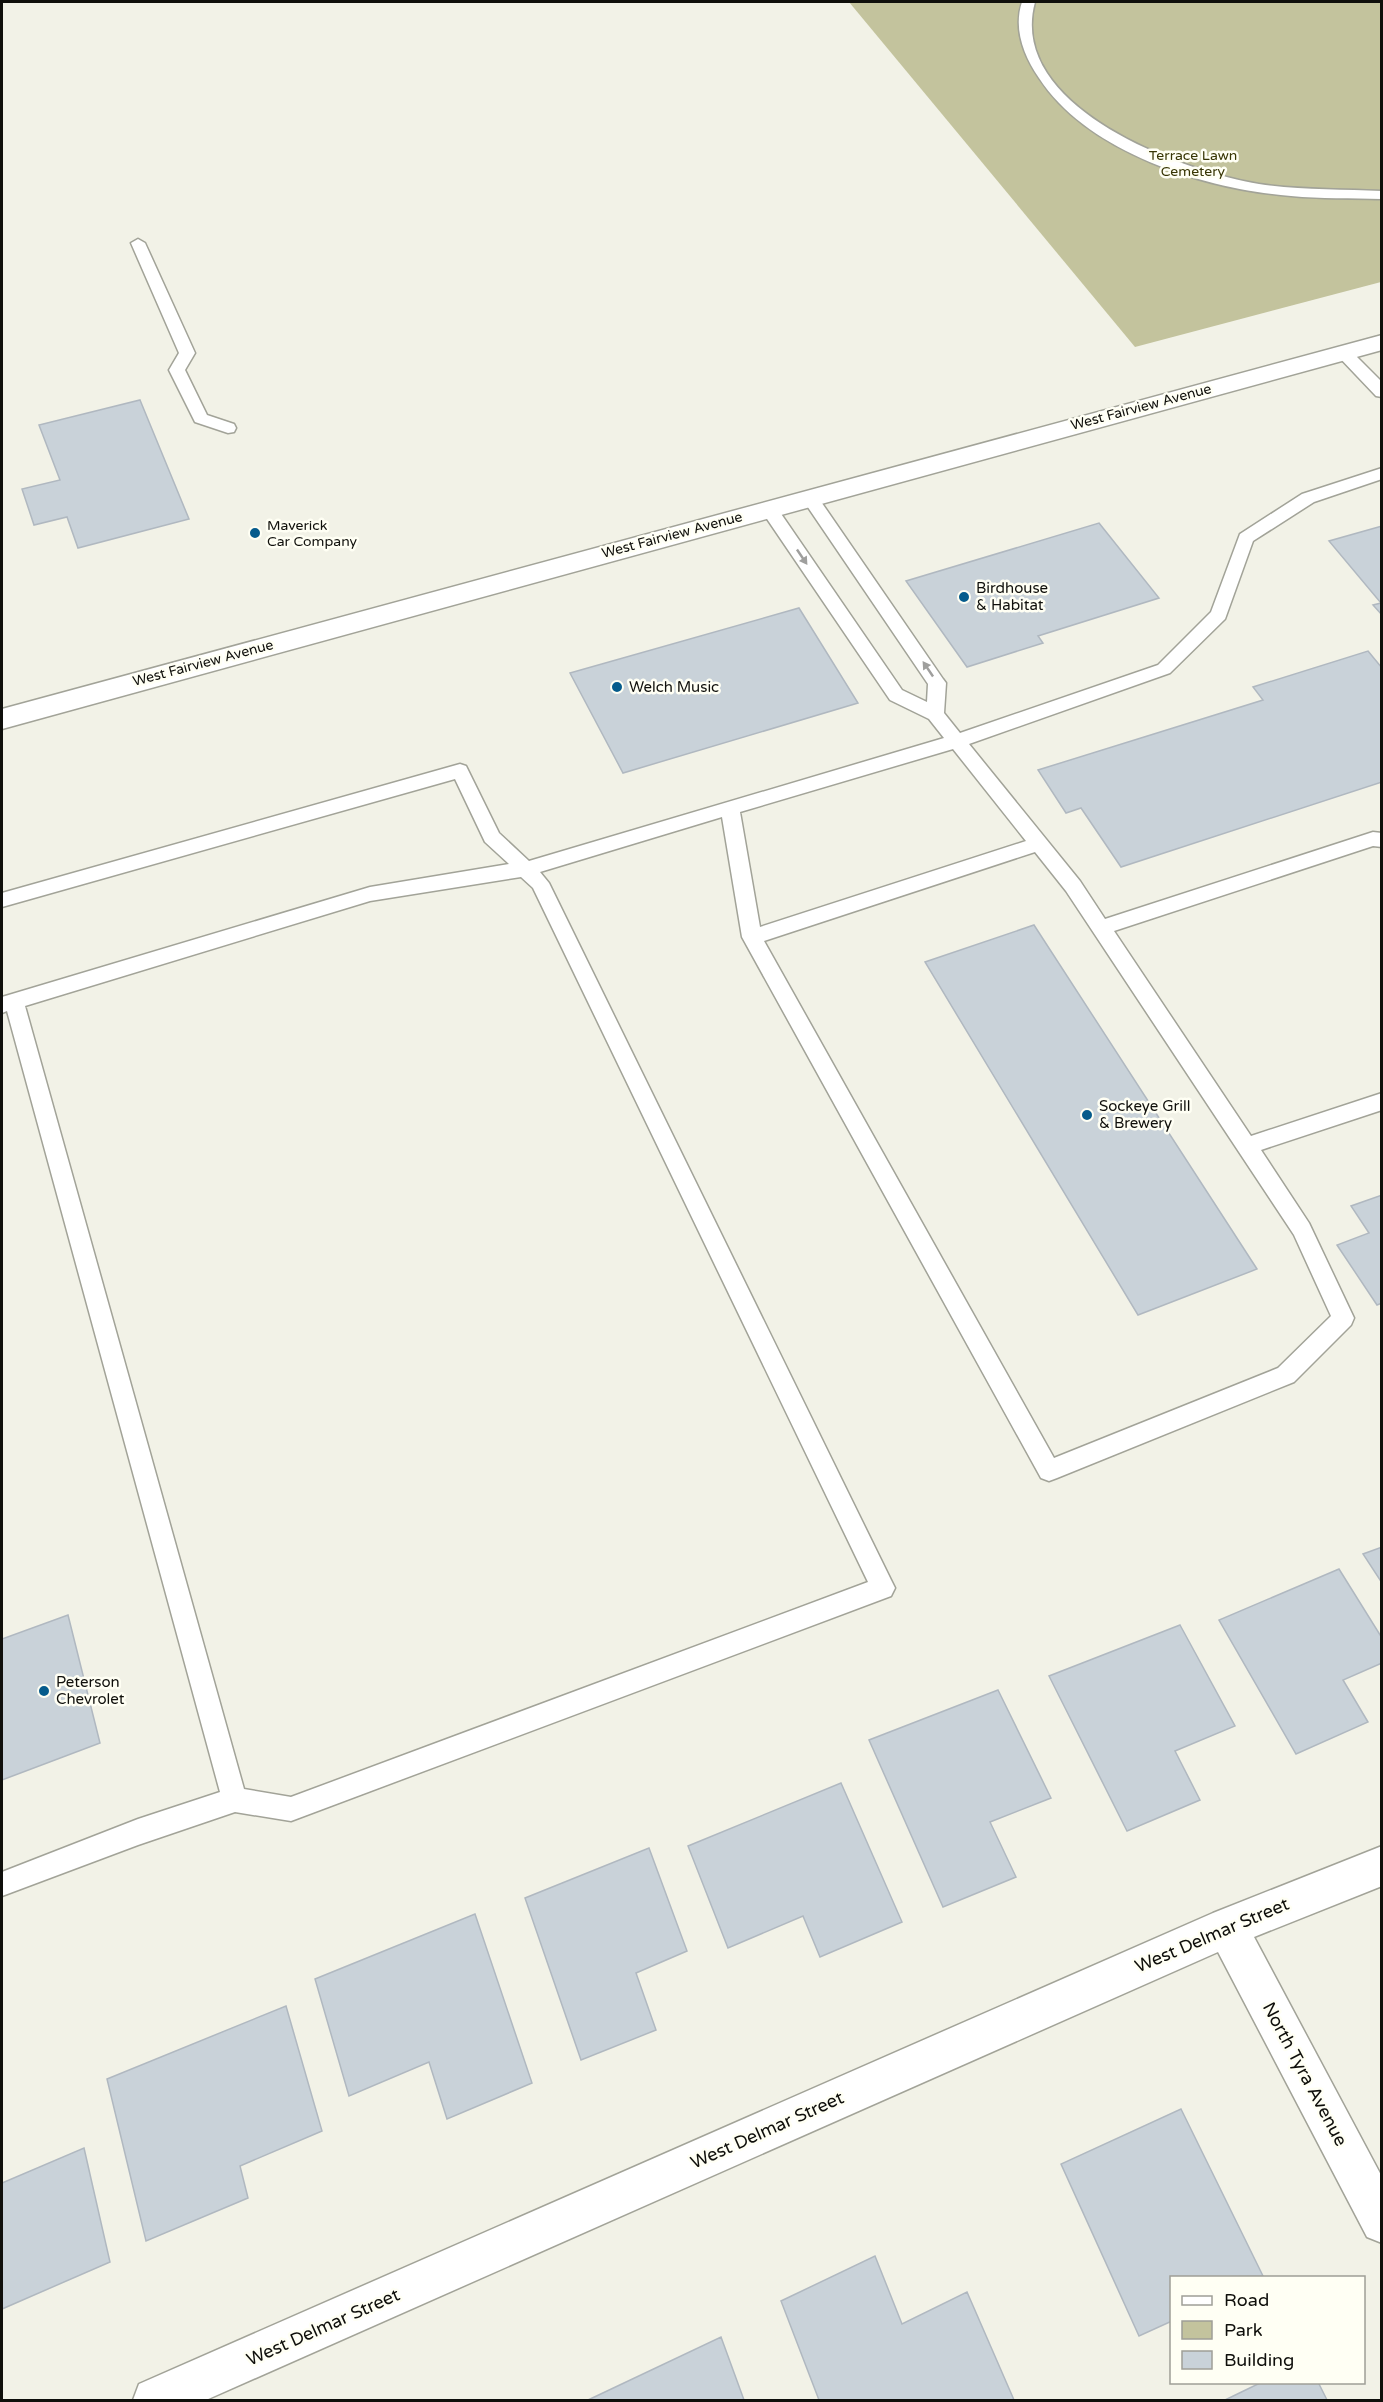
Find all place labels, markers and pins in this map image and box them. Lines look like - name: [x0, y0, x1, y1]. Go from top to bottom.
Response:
- place label: Maverick Car Company: [267, 517, 358, 550]
- marker: Maverick Car Company: [248, 526, 262, 540]
- place label: Birdhouse & Habitat: [976, 579, 1048, 614]
- marker: Birdhouse & Habitat: [957, 590, 971, 604]
- place label: Welch Music: [629, 678, 719, 696]
- marker: Welch Music: [610, 680, 624, 694]
- place label: Sockeye Grill & Brewery: [1099, 1097, 1190, 1132]
- marker: Sockeye Grill & Brewery: [1080, 1108, 1094, 1122]
- place label: Peterson Chevrolet: [56, 1673, 125, 1708]
- marker: Peterson Chevrolet: [37, 1684, 51, 1698]

